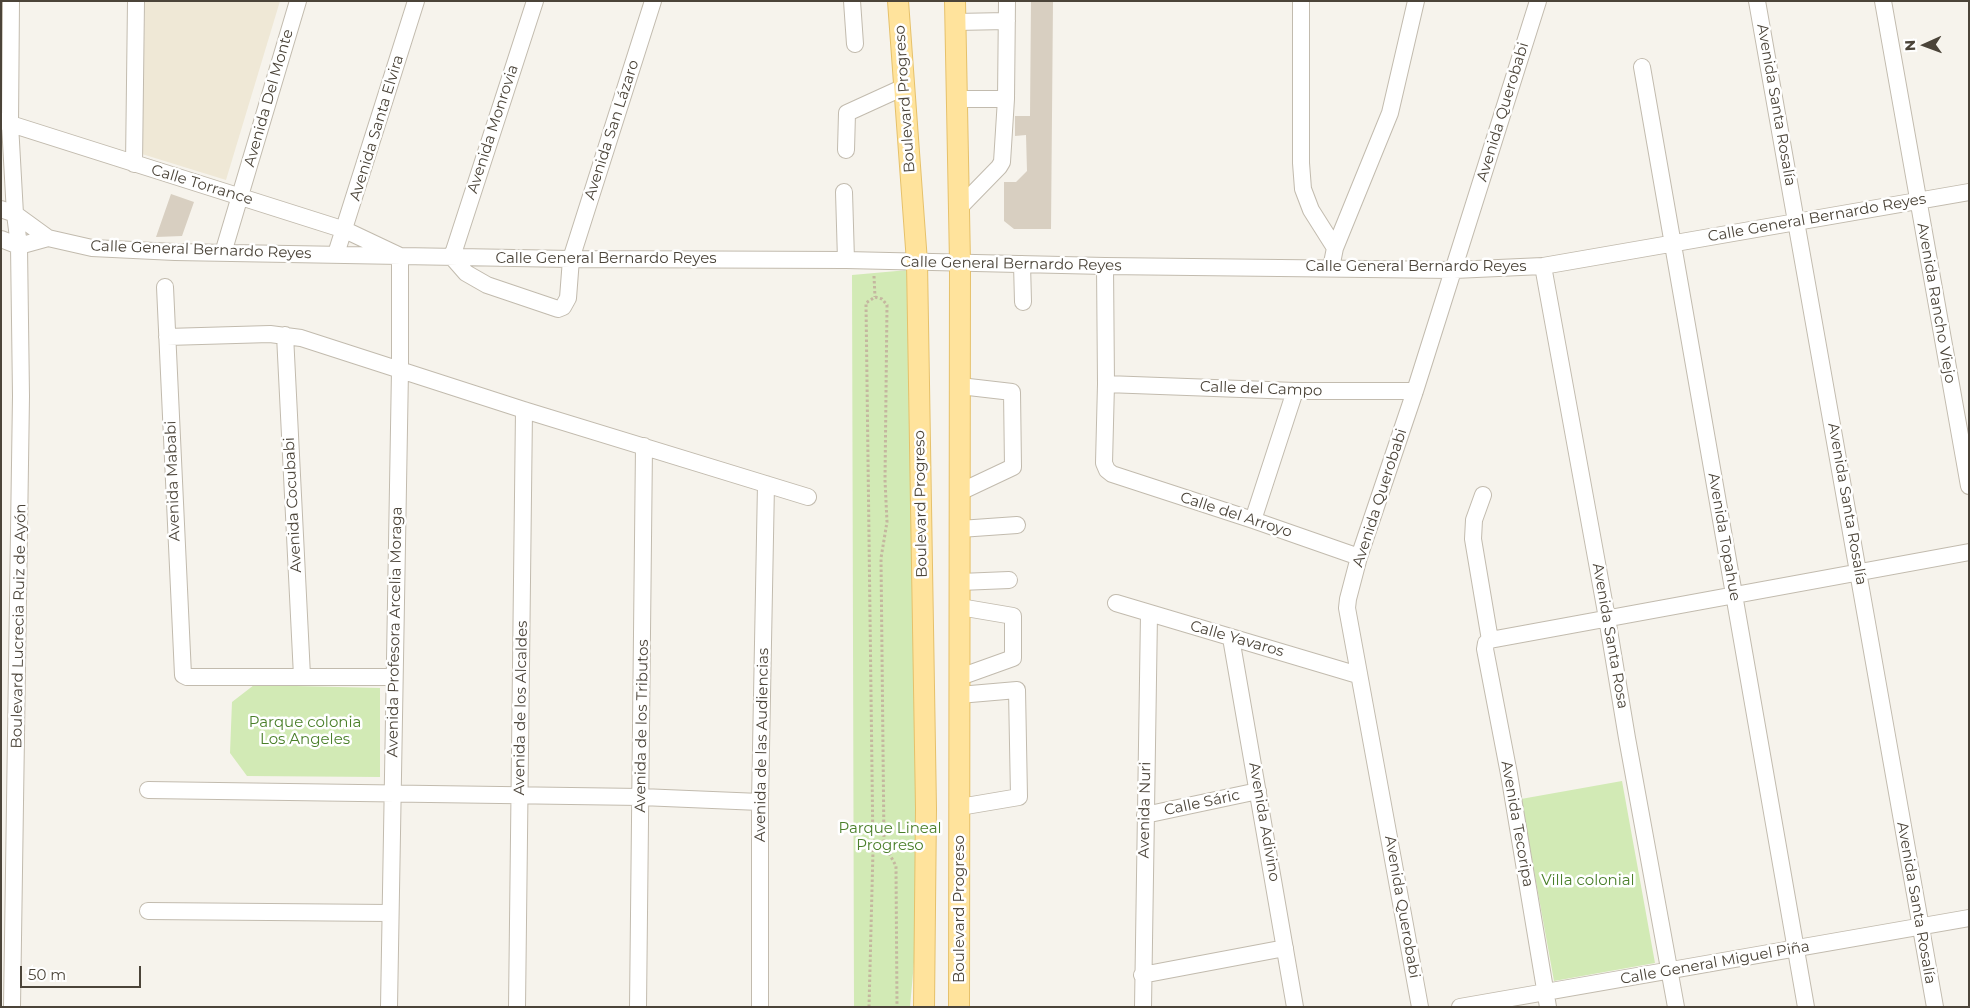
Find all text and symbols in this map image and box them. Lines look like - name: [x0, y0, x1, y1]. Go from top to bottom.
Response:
- north arrow: [1900, 20, 1950, 70]
- street label: Avenida Santa Rosalía: [1753, 22, 1799, 188]
- street label: Boulevard Progreso: [891, 25, 919, 173]
- street label: Avenida Del Monte: [241, 27, 297, 169]
- street label: Avenida Querobabi: [1473, 40, 1533, 184]
- text: N: [1901, 40, 1919, 51]
- street label: Avenida Santa Elvira: [346, 53, 408, 203]
- street label: Avenida San Lázaro: [581, 58, 643, 202]
- street label: Avenida Monrovia: [464, 62, 522, 196]
- street label: Calle Torrance: [149, 161, 255, 209]
- street label: Calle General Bernardo Reyes: [1707, 190, 1927, 246]
- street label: Avenida Rancho Viejo: [1913, 221, 1959, 385]
- street label: Calle General Bernardo Reyes: [90, 237, 312, 263]
- street label: Calle General Bernardo Reyes: [495, 250, 717, 268]
- street label: Calle General Bernardo Reyes: [900, 253, 1122, 275]
- street label: Calle General Bernardo Reyes: [1305, 258, 1527, 276]
- street label: Calle del Campo: [1199, 378, 1323, 400]
- street label: Avenida Mababi: [162, 420, 184, 542]
- street label: Avenida Santa Rosalía: [1824, 421, 1870, 587]
- street label: Avenida Querobabi: [1349, 426, 1411, 570]
- street label: Boulevard Progreso: [911, 430, 931, 578]
- street label: Avenida Cocubabi: [280, 437, 306, 573]
- street label: Avenida Topahue: [1704, 471, 1744, 603]
- street label: Calle del Arroyo: [1178, 488, 1294, 542]
- street label: Boulevard Lucrecia Ruiz de Ayón: [8, 503, 30, 749]
- street label: Avenida Profesora Arcelia Moraga: [384, 506, 406, 758]
- street label: Avenida Santa Rosa: [1588, 562, 1632, 710]
- street label: Calle Yavaros: [1188, 617, 1286, 661]
- street label: Avenida de los Alcaldes: [510, 620, 532, 796]
- street label: Avenida de los Tributos: [631, 639, 653, 813]
- street label: Avenida de las Audiencias: [751, 648, 773, 842]
- park label: Parque colonia Los Angeles: [249, 714, 361, 749]
- street label: Avenida Tecoripa: [1497, 759, 1537, 889]
- street label: Avenida Adivino: [1245, 761, 1283, 883]
- street label: Avenida Nuri: [1135, 762, 1155, 858]
- street label: Calle Sáric: [1163, 786, 1241, 820]
- park label: Parque Lineal Progreso: [838, 820, 942, 855]
- street label: Avenida Santa Rosalía: [1893, 820, 1939, 986]
- street label: Avenida Querobabi: [1381, 834, 1423, 980]
- street label: Boulevard Progreso: [951, 835, 969, 983]
- park label: Villa colonial: [1541, 872, 1635, 890]
- street label: Calle General Miguel Piña: [1619, 937, 1811, 989]
- scale bar: [22, 956, 144, 988]
- text: 50 m: [28, 965, 66, 984]

